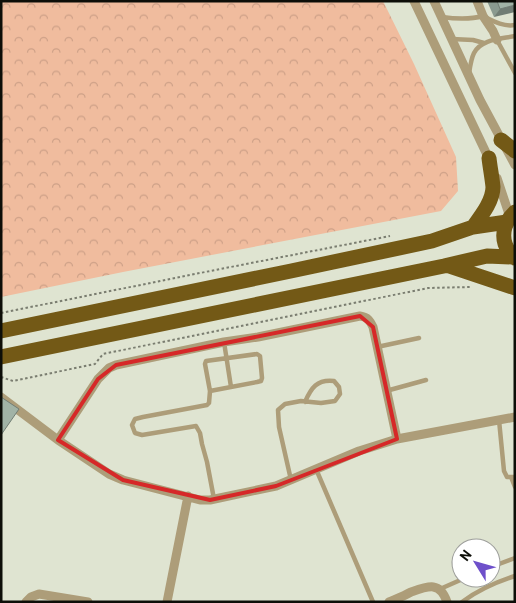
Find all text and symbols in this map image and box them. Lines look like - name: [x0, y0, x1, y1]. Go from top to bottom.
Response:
- north arrow: [451, 538, 501, 588]
- text: N: [456, 546, 475, 564]

